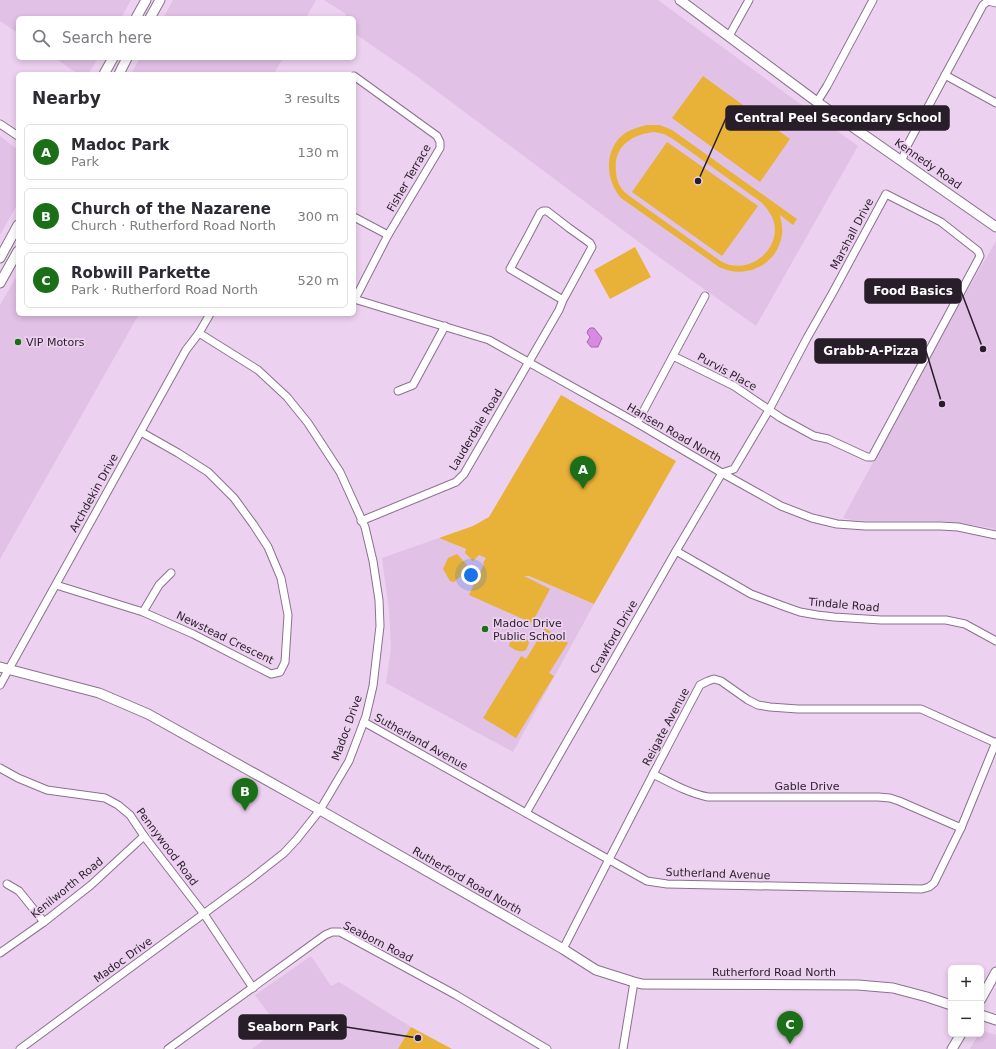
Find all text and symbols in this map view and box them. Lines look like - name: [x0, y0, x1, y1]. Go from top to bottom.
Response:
- search box: [16, 16, 356, 60]
- icon: search: [30, 27, 52, 49]
- text: Search here: [62, 29, 152, 47]
- text: Nearby: [32, 88, 101, 108]
- text: 3 results: [284, 91, 340, 106]
- callout: Central Peel Secondary School: [726, 106, 949, 130]
- text: Central Peel Secondary School: [734, 111, 942, 125]
- text: Madoc Park: [71, 136, 169, 154]
- street label: Kennedy Road: [892, 136, 964, 192]
- street label: Fisher Terrace: [384, 142, 434, 214]
- text: A: [41, 145, 51, 160]
- text: 130 m: [297, 145, 339, 160]
- text: Park: [71, 154, 99, 169]
- street label: Marshall Drive: [828, 196, 876, 272]
- text: Church of the Nazarene: [71, 200, 271, 218]
- text: B: [41, 209, 51, 224]
- text: 300 m: [297, 209, 339, 224]
- text: Church · Rutherford Road North: [71, 218, 276, 233]
- text: Robwill Parkette: [71, 264, 210, 282]
- text: C: [41, 273, 51, 288]
- text: 520 m: [297, 273, 339, 288]
- callout: Food Basics: [865, 279, 961, 303]
- text: Park · Rutherford Road North: [71, 282, 258, 297]
- text: Food Basics: [873, 284, 953, 298]
- place label: VIP Motors: [26, 336, 85, 349]
- marker: VIP Motors: [13, 337, 23, 347]
- callout: Grabb-A-Pizza: [815, 339, 926, 363]
- text: Grabb-A-Pizza: [823, 344, 919, 358]
- street label: Purvis Place: [695, 350, 759, 394]
- street label: Lauderdale Road: [447, 387, 505, 473]
- street label: Hansen Road North: [624, 401, 724, 465]
- street label: Archdekin Drive: [67, 451, 121, 535]
- pin: A: [570, 456, 596, 489]
- your location: [461, 565, 481, 585]
- street label: Tindale Road: [807, 595, 880, 615]
- street label: Crawford Drive: [588, 598, 640, 676]
- street label: Newstead Crescent: [174, 609, 276, 668]
- place label: Madoc Drive Public School: [493, 617, 566, 643]
- marker: Madoc Drive Public School: [480, 624, 490, 634]
- street label: Reigate Avenue: [640, 686, 692, 768]
- street label: Madoc Drive: [329, 693, 365, 763]
- street label: Sutherland Avenue: [372, 711, 470, 773]
- pin: B: [232, 778, 258, 811]
- street label: Gable Drive: [775, 780, 840, 793]
- street label: Pennywood Road: [134, 806, 200, 888]
- street label: Rutherford Road North: [410, 844, 524, 918]
- street label: Kenilworth Road: [28, 855, 106, 921]
- street label: Sutherland Avenue: [665, 866, 771, 882]
- street label: Seaborn Road: [341, 919, 415, 965]
- street label: Madoc Drive: [91, 934, 155, 985]
- map controls: [948, 965, 984, 1037]
- button: +: [948, 965, 984, 1001]
- street label: Rutherford Road North: [712, 966, 836, 979]
- button: −: [948, 1001, 984, 1037]
- pin: C: [777, 1011, 803, 1044]
- callout: Seaborn Park: [239, 1015, 346, 1039]
- text: Seaborn Park: [248, 1020, 339, 1034]

